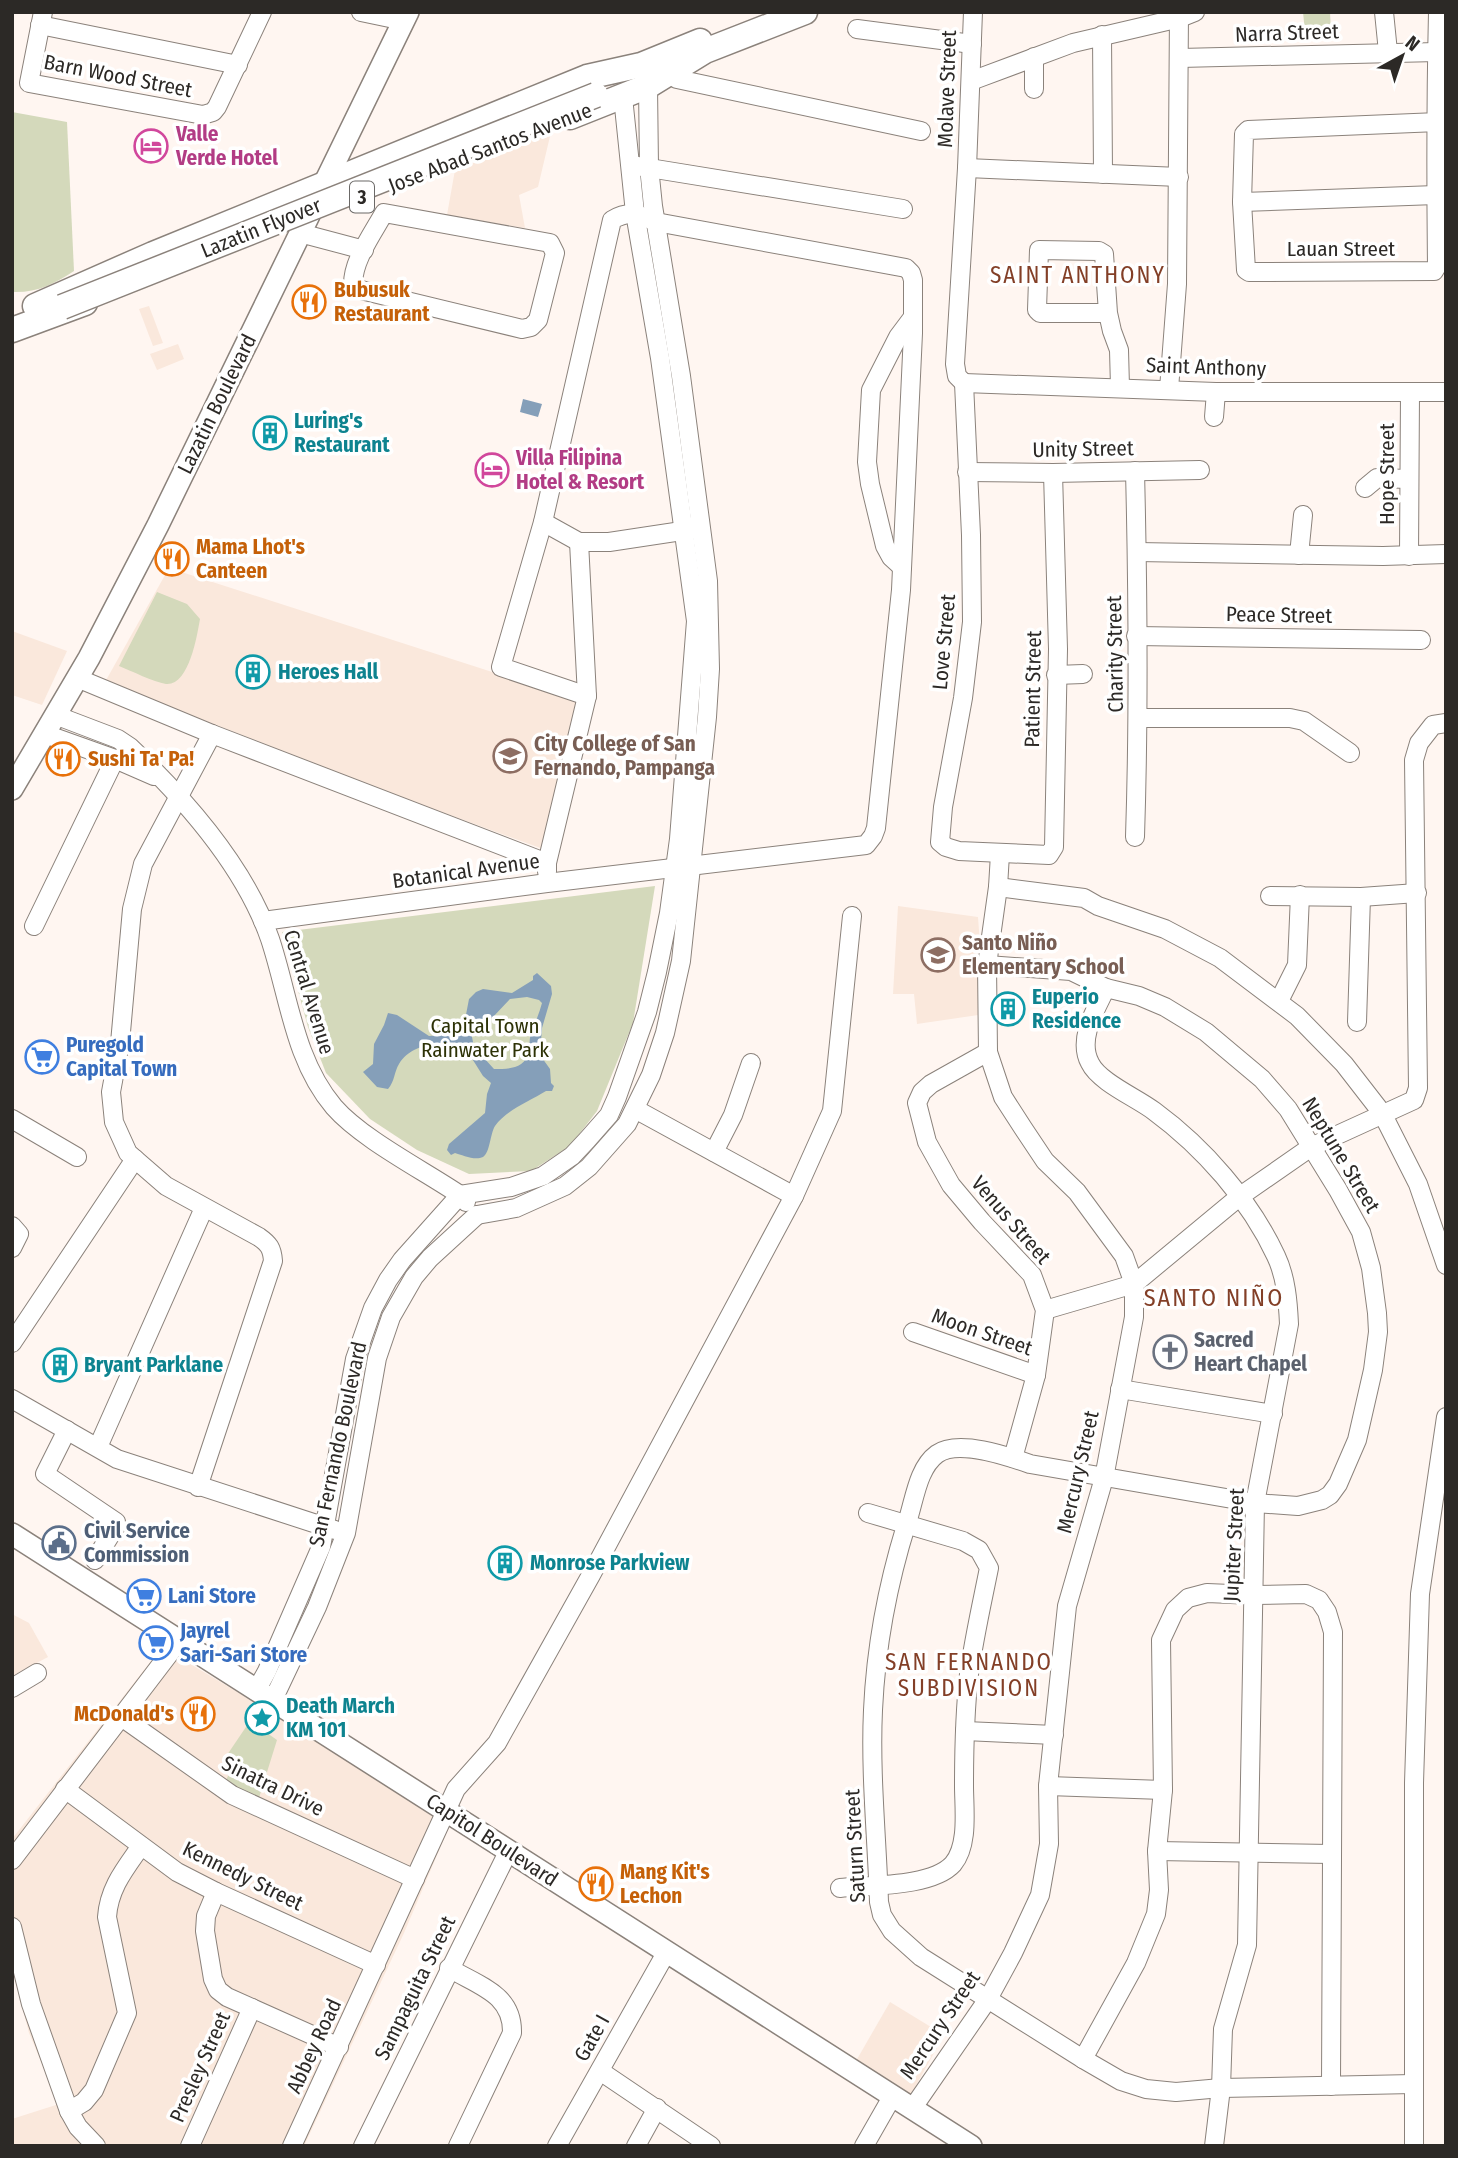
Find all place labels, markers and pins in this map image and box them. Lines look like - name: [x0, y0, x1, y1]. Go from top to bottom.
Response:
- place label: Valle Verde Hotel: [175, 121, 278, 171]
- hotel icon: Valle Verde Hotel: [132, 127, 170, 165]
- place label: Bubusuk Restaurant: [334, 277, 430, 327]
- restaurant icon: Bubusuk Restaurant: [290, 283, 328, 321]
- place label: Luring's Restaurant: [294, 408, 390, 458]
- building icon: Luring's Restaurant: [251, 414, 289, 452]
- place label: Villa Filipina Hotel & Resort: [515, 445, 645, 495]
- hotel icon: Villa Filipina Hotel & Resort: [473, 451, 511, 489]
- place label: Mama Lhot's Canteen: [196, 534, 305, 584]
- restaurant icon: Mama Lhot's Canteen: [153, 540, 191, 578]
- building icon: Heroes Hall: [234, 653, 272, 691]
- place label: Heroes Hall: [278, 659, 378, 685]
- place label: City College of San Fernando, Pampanga: [534, 731, 715, 781]
- school or university icon: City College of San Fernando, Pampanga: [491, 737, 529, 775]
- restaurant icon: Sushi Ta' Pa!: [44, 740, 82, 778]
- place label: Sushi Ta' Pa!: [88, 746, 194, 772]
- place label: Santo Niño Elementary School: [962, 930, 1125, 980]
- school or university icon: Santo Niño Elementary School: [919, 936, 957, 974]
- place label: Euperio Residence: [1032, 984, 1122, 1034]
- building icon: Euperio Residence: [989, 990, 1027, 1028]
- place label: Puregold Capital Town: [66, 1032, 177, 1082]
- supermarket icon: Puregold Capital Town: [23, 1038, 61, 1076]
- place label: Sacred Heart Chapel: [1194, 1327, 1307, 1377]
- church icon: Sacred Heart Chapel: [1151, 1333, 1189, 1371]
- building icon: Bryant Parklane: [41, 1346, 79, 1384]
- place label: Bryant Parklane: [84, 1352, 224, 1378]
- place label: Civil Service Commission: [84, 1518, 190, 1568]
- public building icon: Civil Service Commission: [40, 1524, 78, 1562]
- building icon: Monrose Parkview: [486, 1544, 524, 1582]
- place label: Monrose Parkview: [530, 1550, 690, 1576]
- supermarket icon: Lani Store: [125, 1577, 163, 1615]
- place label: Lani Store: [168, 1583, 256, 1609]
- place label: Jayrel Sari-Sari Store: [179, 1618, 308, 1668]
- supermarket icon: Jayrel Sari-Sari Store: [137, 1624, 175, 1662]
- place label: Death March KM 101: [286, 1693, 395, 1743]
- restaurant icon: McDonald's: [179, 1695, 217, 1733]
- place icon: Death March KM 101: [243, 1699, 281, 1737]
- place label: McDonald's: [74, 1701, 174, 1727]
- place label: Mang Kit's Lechon: [620, 1859, 710, 1909]
- restaurant icon: Mang Kit's Lechon: [577, 1865, 615, 1903]

